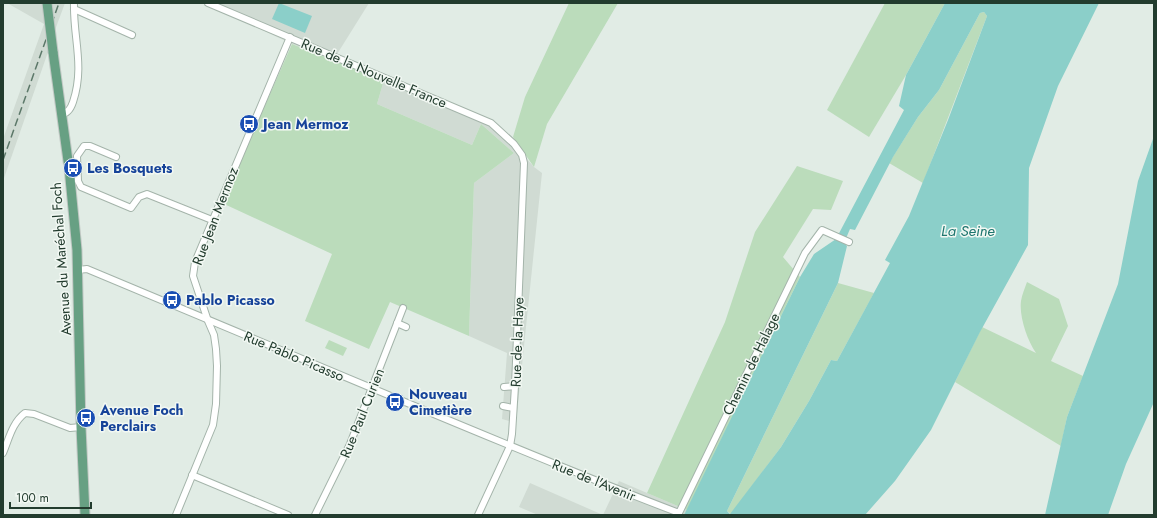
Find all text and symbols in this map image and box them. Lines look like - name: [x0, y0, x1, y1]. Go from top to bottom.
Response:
- street label: Rue de la Nouvelle France: [298, 33, 450, 113]
- bus stop icon: Jean Mermoz: [238, 113, 260, 135]
- place label: Jean Mermoz: [260, 114, 349, 134]
- bus stop icon: Les Bosquets: [62, 157, 84, 179]
- place label: Les Bosquets: [87, 158, 173, 178]
- street label: Rue Jean Mermoz: [187, 164, 243, 268]
- street label: Avenue du Maréchal Foch: [46, 182, 76, 336]
- water label: La Seine: [941, 220, 995, 242]
- bus stop icon: Pablo Picasso: [161, 289, 183, 311]
- place label: Pablo Picasso: [186, 290, 275, 310]
- street label: Rue de la Haye: [505, 297, 529, 387]
- street label: Chemin de Halage: [718, 309, 784, 419]
- street label: Rue Pablo Picasso: [241, 326, 348, 386]
- street label: Rue Paul Curien: [335, 365, 389, 461]
- place label: Nouveau Cimetière: [409, 384, 472, 420]
- bus stop icon: Nouveau Cimetière: [384, 391, 406, 413]
- place label: Avenue Foch Perclairs: [99, 400, 184, 436]
- bus stop icon: Avenue Foch Perclairs: [75, 407, 97, 429]
- street label: Rue de l'Avenir: [549, 454, 639, 506]
- scale bar: [10, 484, 91, 510]
- text: 100 m: [16, 489, 49, 507]

